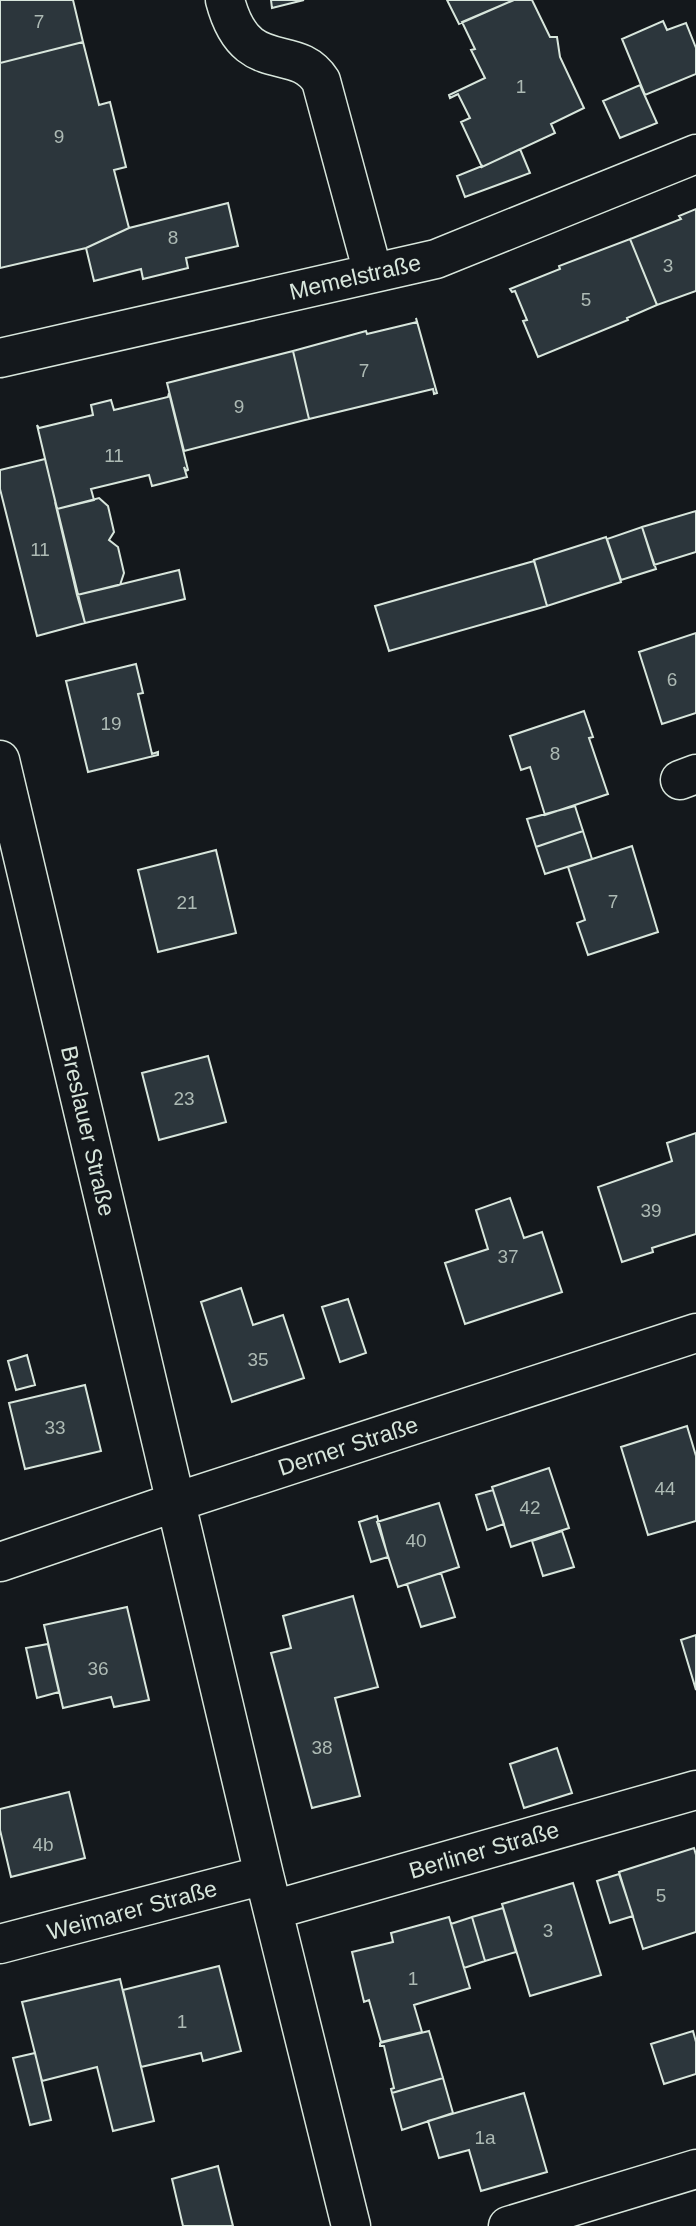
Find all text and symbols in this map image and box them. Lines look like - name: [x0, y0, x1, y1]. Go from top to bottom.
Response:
- house number: 7: [34, 11, 44, 32]
- house number: 1: [516, 76, 526, 97]
- house number: 9: [54, 126, 64, 147]
- house number: 8: [168, 227, 178, 248]
- street label: Memelstraße: [287, 249, 423, 305]
- house number: 3: [663, 255, 673, 276]
- house number: 5: [581, 289, 591, 310]
- house number: 7: [359, 360, 369, 381]
- house number: 9: [234, 396, 244, 417]
- house number: 11: [104, 445, 124, 466]
- house number: 11: [30, 539, 50, 560]
- house number: 6: [667, 669, 677, 690]
- house number: 19: [100, 713, 122, 734]
- house number: 8: [550, 743, 560, 764]
- house number: 7: [608, 891, 618, 912]
- house number: 21: [176, 892, 198, 913]
- street label: Breslauer Straße: [56, 1043, 120, 1219]
- house number: 23: [173, 1088, 195, 1109]
- house number: 39: [640, 1200, 662, 1221]
- house number: 37: [497, 1246, 519, 1267]
- house number: 35: [247, 1349, 269, 1370]
- street label: Derner Straße: [275, 1411, 421, 1481]
- house number: 33: [44, 1417, 66, 1438]
- house number: 44: [654, 1478, 676, 1499]
- house number: 42: [519, 1497, 541, 1518]
- house number: 40: [405, 1530, 427, 1551]
- house number: 36: [87, 1658, 109, 1679]
- house number: 38: [311, 1737, 333, 1758]
- street label: Berliner Straße: [406, 1816, 562, 1884]
- house number: 4b: [32, 1834, 54, 1855]
- street label: Weimarer Straße: [44, 1875, 220, 1945]
- house number: 5: [656, 1885, 666, 1906]
- house number: 3: [543, 1920, 553, 1941]
- house number: 1: [408, 1968, 418, 1989]
- house number: 1: [177, 2011, 187, 2032]
- house number: 1a: [474, 2127, 496, 2148]

